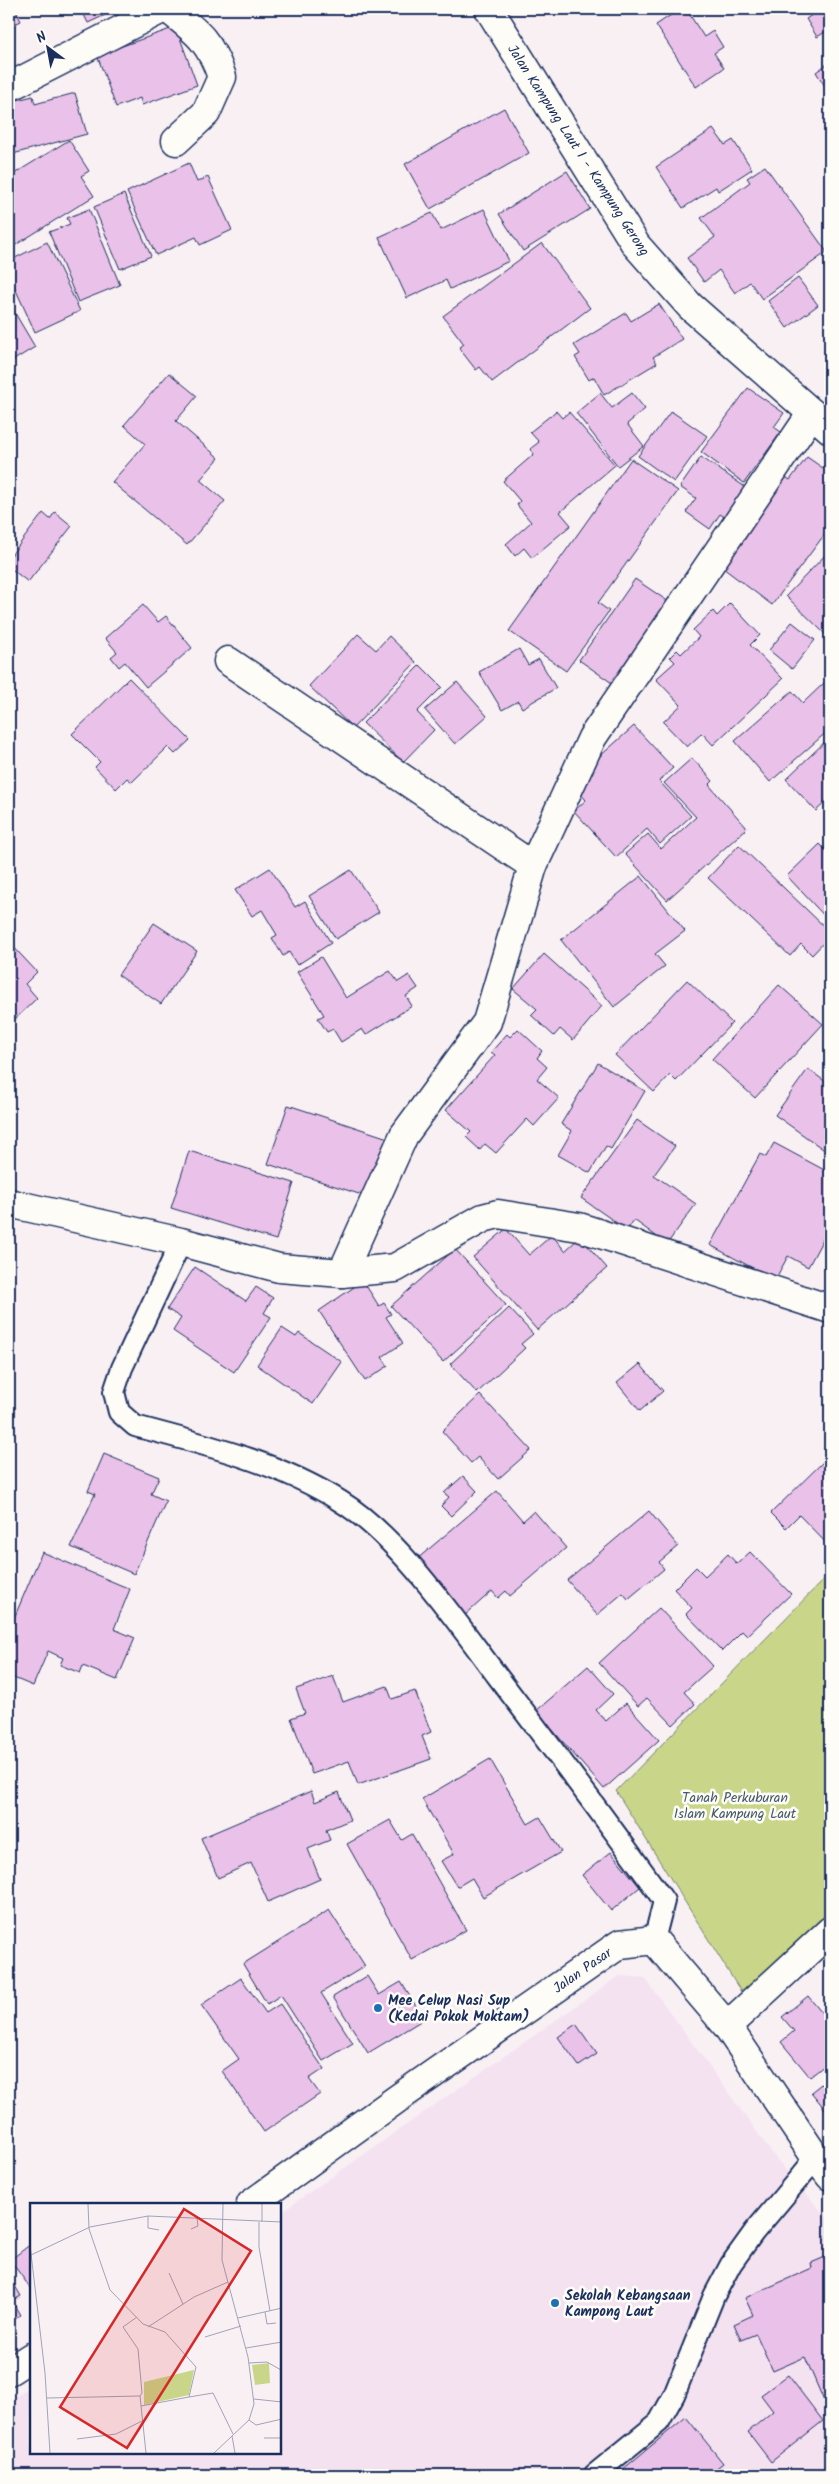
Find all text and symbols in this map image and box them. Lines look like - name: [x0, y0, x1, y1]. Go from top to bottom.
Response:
- north arrow: [22, 22, 72, 72]
- text: N: [32, 26, 51, 49]
- street label: Jalan Kampung Laut 1 - Kampung Gerong: [501, 40, 655, 261]
- park label: Tanah Perkuburan Islam Kampung Laut: [674, 1787, 797, 1825]
- street label: Jalan Pasar: [549, 1942, 618, 1999]
- place label: Mee Celup Nasi Sup (Kedai Pokok Moktam): [388, 1990, 530, 2028]
- marker: Mee Celup Nasi Sup (Kedai Pokok Moktam): [372, 2002, 384, 2014]
- inset map: [30, 2203, 281, 2454]
- place label: Sekolah Kebangsaan Kampong Laut: [565, 2285, 691, 2323]
- marker: Sekolah Kebangsaan Kampong Laut: [549, 2297, 561, 2309]

